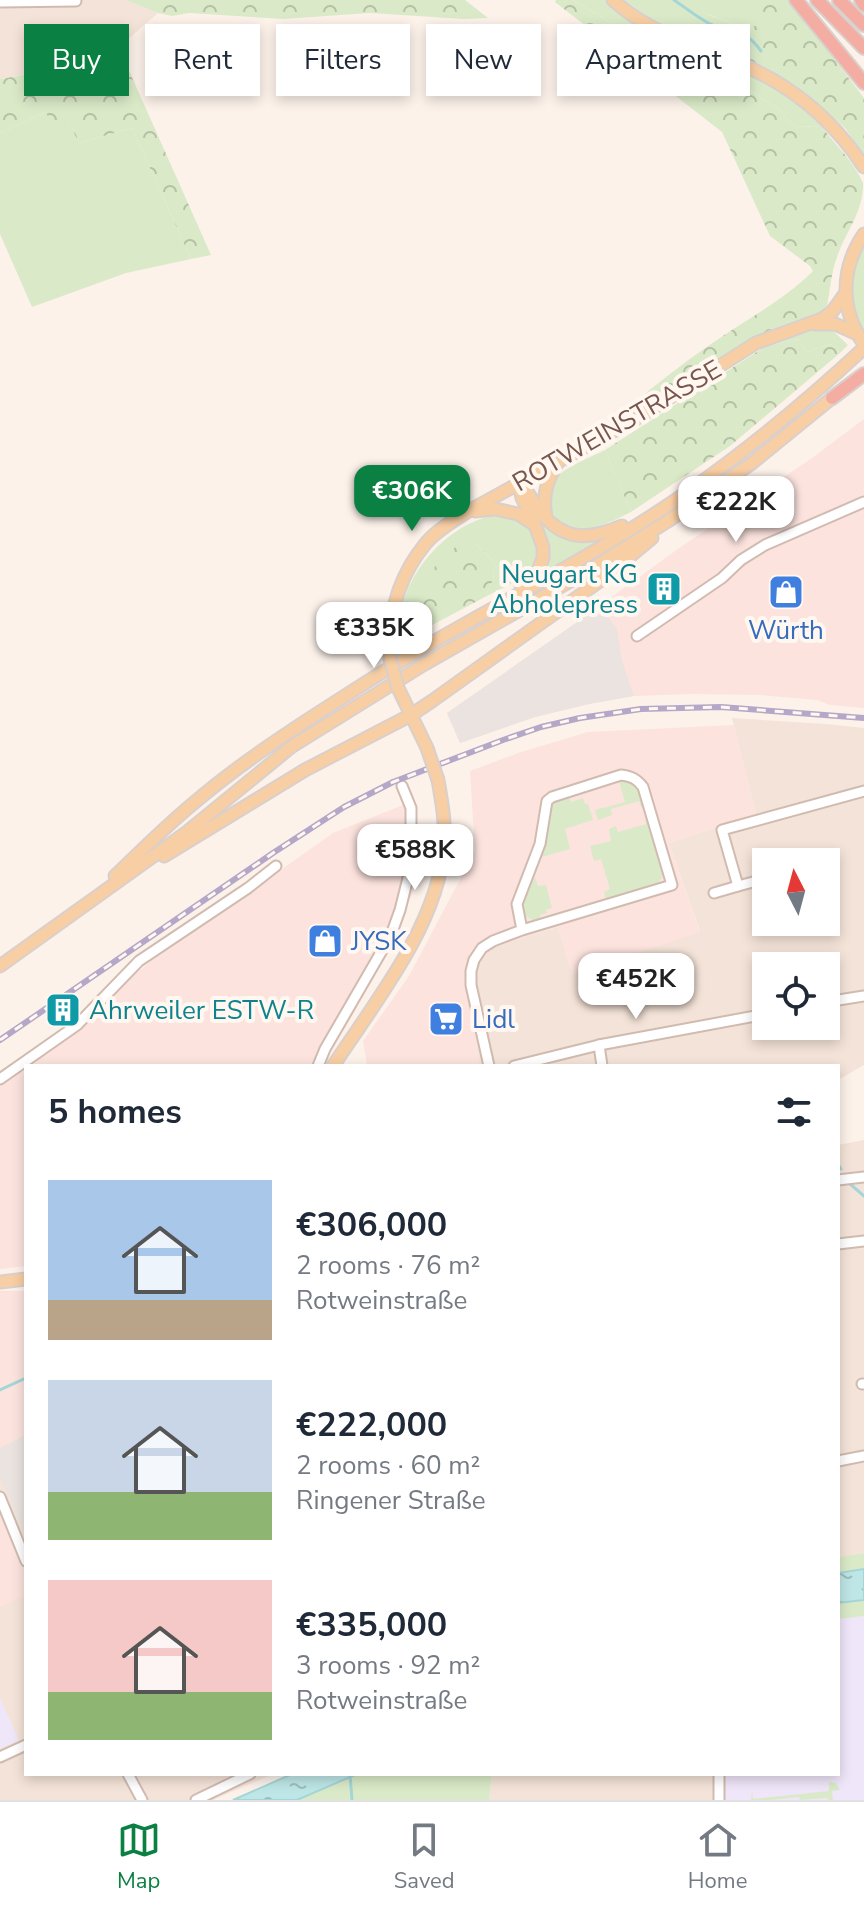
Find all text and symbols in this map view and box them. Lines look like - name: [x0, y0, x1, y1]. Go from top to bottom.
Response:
- chip: Buy: [24, 24, 129, 96]
- chip: Rent: [145, 24, 260, 96]
- chip: Filters: [276, 24, 410, 96]
- chip: New: [426, 24, 541, 96]
- chip: Apartment: [557, 24, 750, 96]
- street label: ROTWEINSTRASSE: [506, 352, 728, 500]
- pin: €306K: [356, 465, 468, 533]
- text: €306K: [372, 473, 452, 508]
- pin: €222K: [680, 476, 792, 544]
- text: €222K: [696, 484, 776, 519]
- place label: Neugart KG Abholepress: [490, 557, 638, 622]
- building icon: Neugart KG Abholepress: [645, 570, 683, 608]
- shop icon: Würth: [767, 573, 805, 611]
- pin: €335K: [318, 602, 430, 670]
- text: €335K: [334, 610, 414, 645]
- place label: Würth: [748, 613, 824, 648]
- pin: €588K: [359, 824, 471, 892]
- text: €588K: [375, 832, 455, 867]
- north arrow: [752, 848, 840, 936]
- map controls: [752, 848, 840, 1040]
- shop icon: JYSK: [306, 922, 344, 960]
- place label: JYSK: [350, 924, 407, 959]
- button: locate: [752, 952, 840, 1040]
- pin: €452K: [580, 953, 692, 1021]
- text: €452K: [596, 961, 676, 996]
- building icon: Ahrweiler ESTW-R: [44, 991, 82, 1029]
- place label: Ahrweiler ESTW-R: [89, 993, 314, 1028]
- supermarket icon: Lidl: [427, 1000, 465, 1038]
- place label: Lidl: [472, 1002, 515, 1037]
- text: 5 homes: [48, 1089, 182, 1135]
- icon: filters: [772, 1090, 816, 1134]
- text: €306,000: [296, 1202, 447, 1248]
- icon: home: [112, 1212, 208, 1308]
- text: 2 rooms · 76 m²: [296, 1248, 480, 1283]
- text: Rotweinstraße: [296, 1283, 467, 1318]
- text: €222,000: [296, 1402, 447, 1448]
- icon: home: [112, 1412, 208, 1508]
- text: 2 rooms · 60 m²: [296, 1448, 480, 1483]
- text: Ringener Straße: [296, 1483, 486, 1518]
- text: €335,000: [296, 1602, 447, 1648]
- icon: home: [112, 1612, 208, 1708]
- text: 3 rooms · 92 m²: [296, 1648, 480, 1683]
- text: Rotweinstraße: [296, 1683, 467, 1718]
- tab: Map: [117, 1818, 161, 1896]
- tab: Saved: [394, 1818, 455, 1896]
- tab: Home: [688, 1818, 747, 1896]

